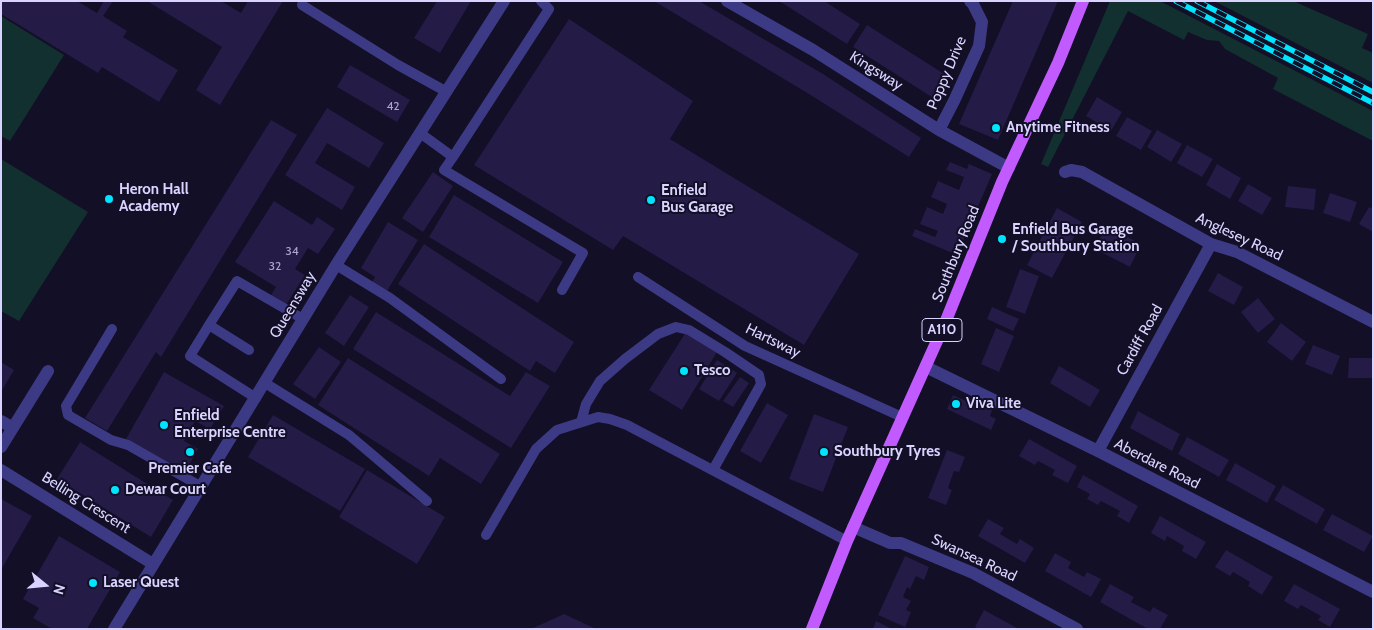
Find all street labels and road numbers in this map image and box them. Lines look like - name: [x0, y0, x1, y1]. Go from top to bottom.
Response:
- street label: Poppy Drive: [924, 34, 970, 112]
- street label: Kingsway: [846, 48, 906, 94]
- street label: Southbury Road: [928, 203, 984, 305]
- street label: Anglesey Road: [1193, 209, 1285, 265]
- street label: Queensway: [266, 268, 320, 342]
- street label: Cardiff Road: [1113, 301, 1167, 379]
- road number: A110: [922, 318, 962, 342]
- street label: Hartsway: [743, 320, 803, 362]
- street label: Aberdare Road: [1111, 435, 1203, 493]
- street label: Belling Crescent: [38, 469, 134, 537]
- street label: Swansea Road: [929, 530, 1019, 586]

